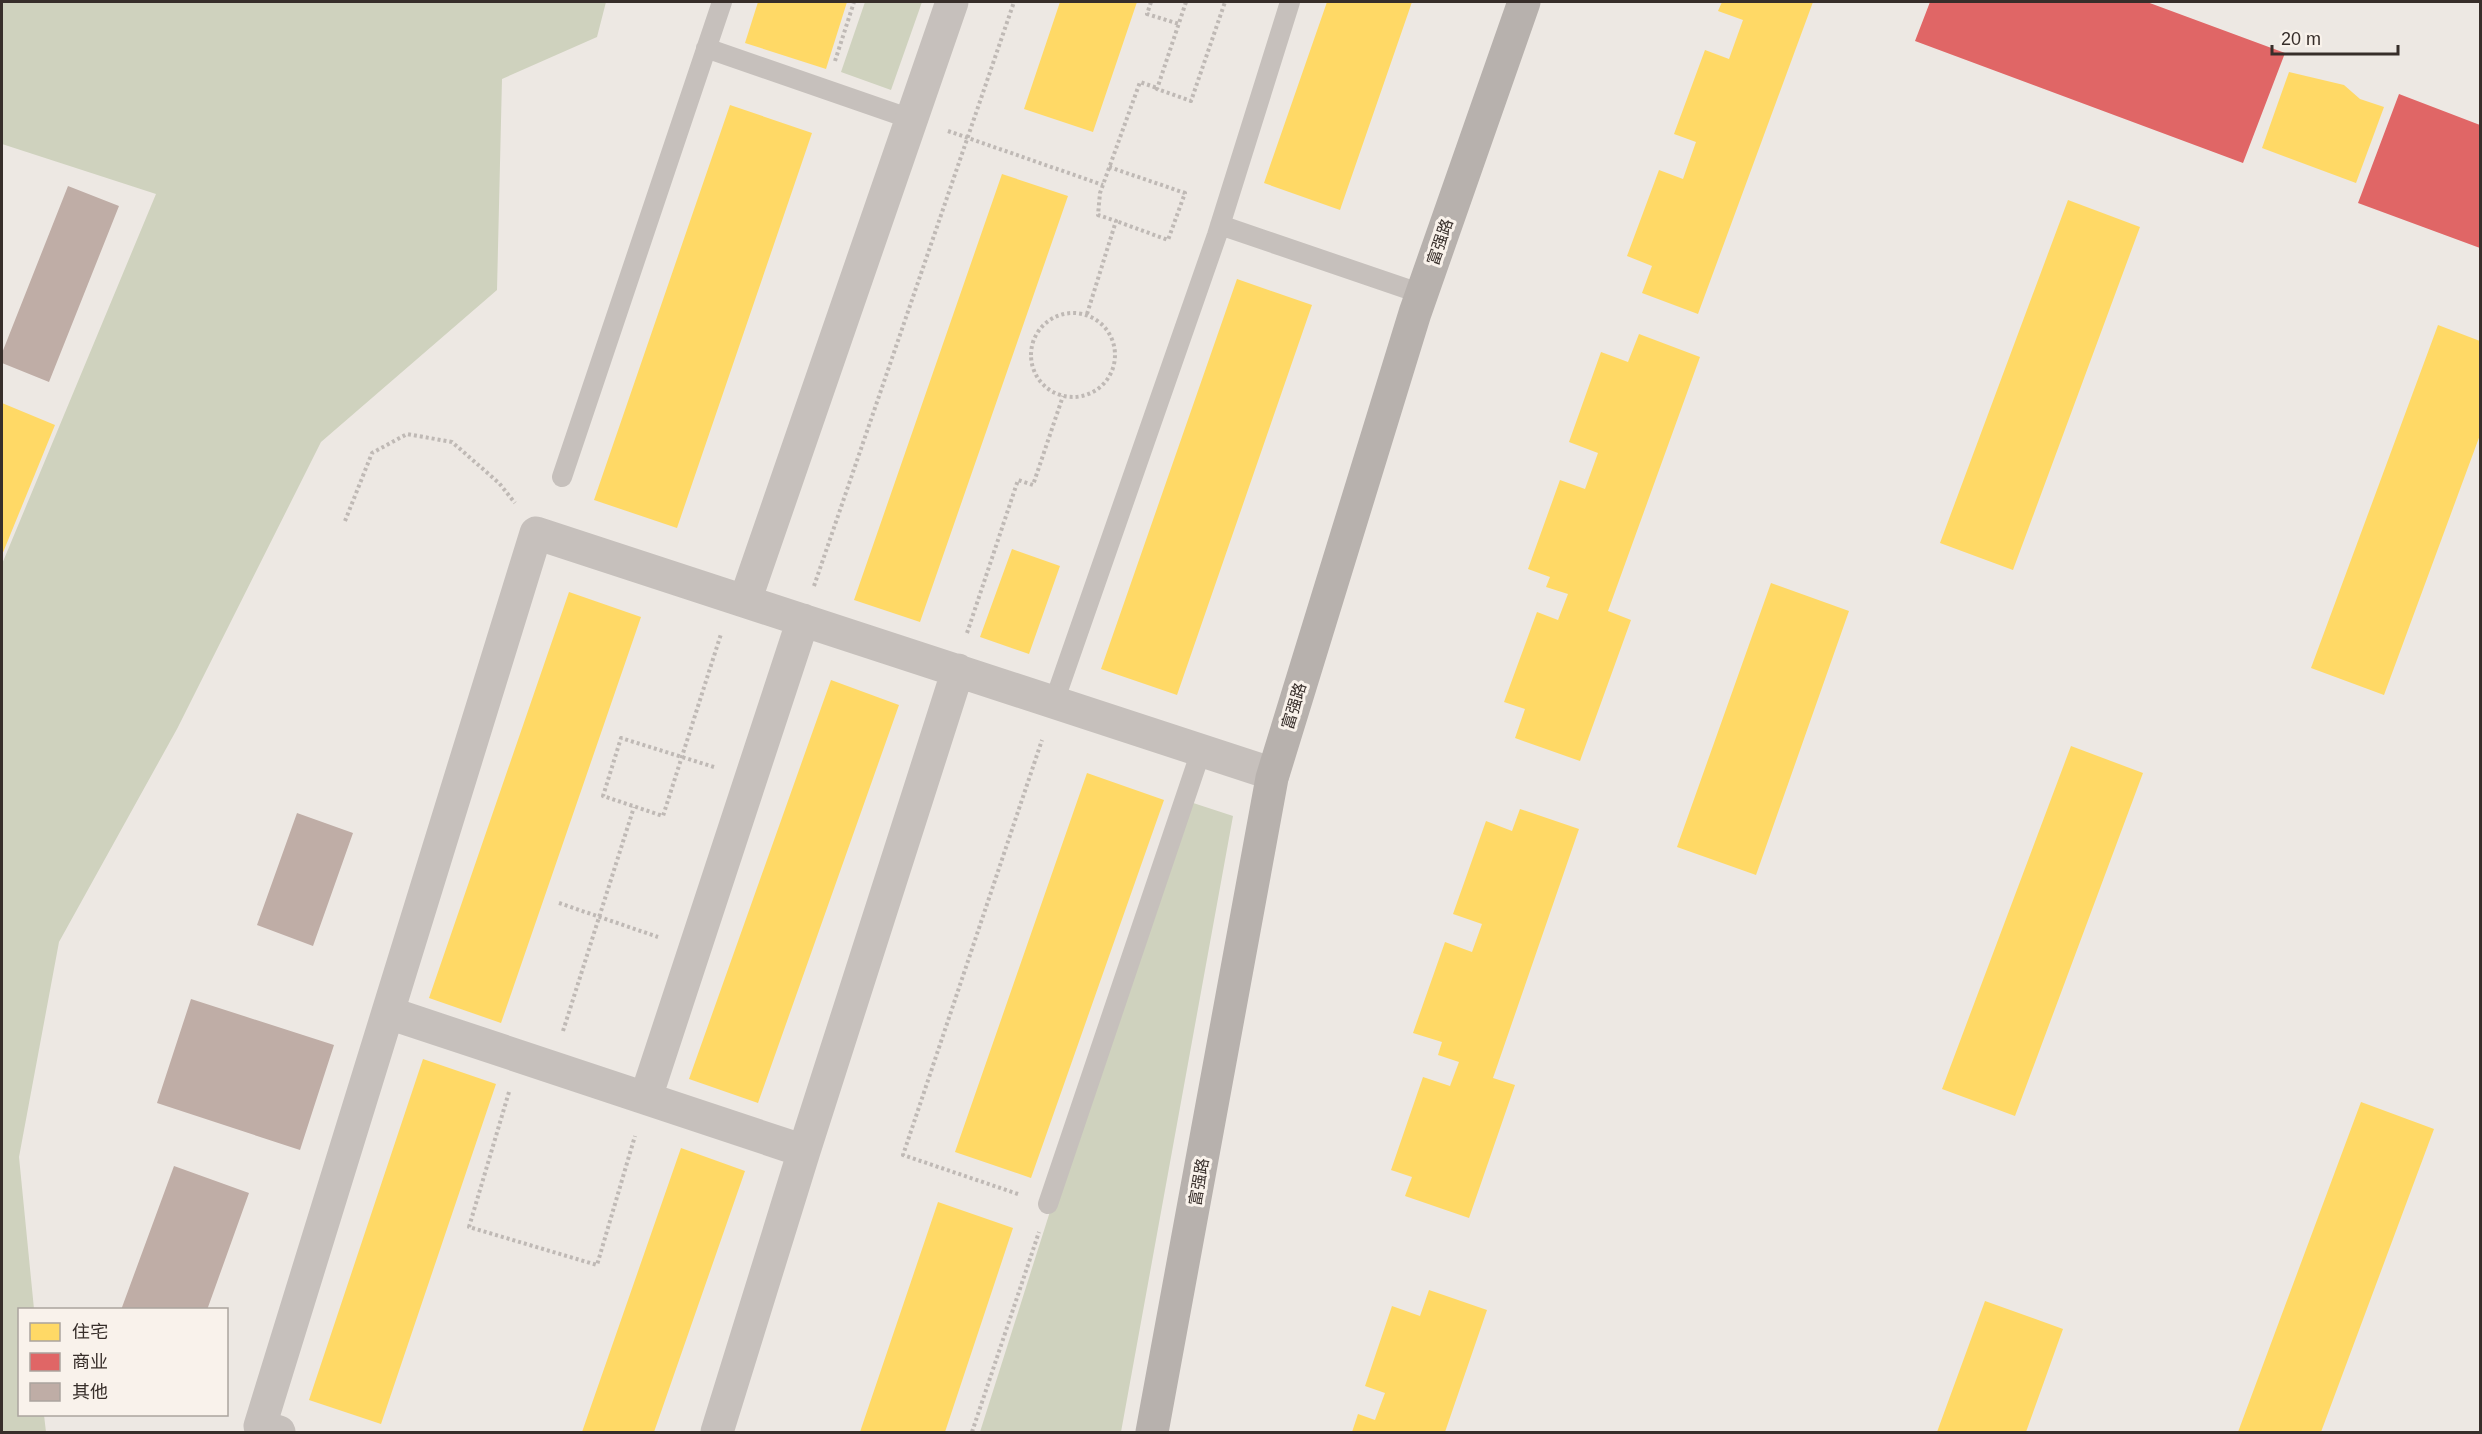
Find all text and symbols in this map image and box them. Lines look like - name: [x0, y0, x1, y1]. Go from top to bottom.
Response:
- scale bar: [2272, 18, 2398, 56]
- text: 20 m: [2281, 29, 2321, 49]
- street label: 富强路: [1424, 217, 1456, 267]
- street label: 富强路: [1279, 681, 1309, 731]
- street label: 富强路: [1186, 1157, 1212, 1207]
- legend: [18, 1308, 228, 1416]
- text: 住宅: [72, 1322, 108, 1342]
- text: 商业: [72, 1352, 108, 1372]
- text: 其他: [72, 1382, 108, 1402]

